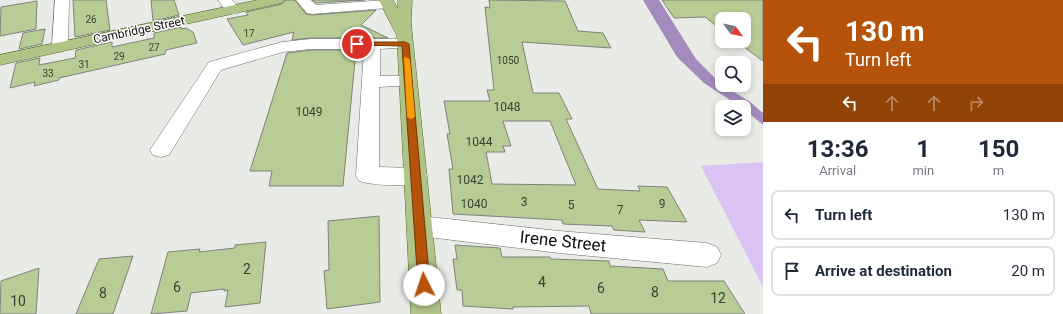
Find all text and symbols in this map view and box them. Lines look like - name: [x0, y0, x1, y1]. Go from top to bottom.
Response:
- north arrow: [715, 12, 751, 48]
- map controls: [715, 12, 751, 136]
- street label: Cambridge Street: [92, 13, 186, 47]
- house number: 26: [85, 14, 97, 25]
- text: 130 m: [845, 15, 924, 48]
- icon: left: [779, 16, 831, 68]
- pin: [340, 27, 374, 61]
- house number: 17: [243, 28, 255, 39]
- icon: arrive: [346, 33, 368, 55]
- house number: 27: [148, 42, 160, 53]
- text: Turn left: [845, 49, 911, 70]
- house number: 29: [113, 51, 125, 62]
- house number: 1050: [497, 55, 520, 66]
- button: search: [715, 56, 751, 92]
- house number: 31: [78, 59, 90, 70]
- house number: 33: [42, 68, 54, 79]
- icon: left: [839, 92, 861, 114]
- icon: ahead: [881, 92, 903, 114]
- icon: ahead: [923, 92, 945, 114]
- icon: right: [965, 92, 987, 114]
- house number: 1048: [494, 100, 521, 114]
- button: layers: [715, 100, 751, 136]
- house number: 1049: [296, 105, 322, 119]
- house number: 1044: [466, 135, 493, 149]
- text: 13:36: [807, 135, 869, 163]
- text: 1: [916, 135, 930, 163]
- text: 150: [978, 135, 1019, 163]
- text: Arrival: [819, 163, 856, 178]
- text: min: [912, 163, 934, 178]
- text: m: [993, 163, 1004, 178]
- house number: 1042: [457, 173, 484, 187]
- house number: 3: [521, 195, 527, 209]
- house number: 1040: [461, 197, 488, 211]
- house number: 9: [659, 197, 665, 211]
- house number: 5: [568, 198, 575, 212]
- house number: 7: [617, 203, 624, 217]
- icon: left: [781, 204, 803, 226]
- text: Turn left: [815, 206, 872, 224]
- text: 130 m: [1003, 206, 1045, 224]
- street label: Irene Street: [519, 227, 607, 255]
- icon: arrive: [781, 260, 803, 282]
- house number: 2: [243, 261, 251, 277]
- text: Arrive at destination: [815, 262, 952, 280]
- text: 20 m: [1011, 262, 1045, 280]
- position arrow: [403, 264, 445, 306]
- house number: 4: [538, 274, 546, 290]
- house number: 6: [173, 279, 181, 295]
- house number: 6: [597, 280, 605, 296]
- house number: 8: [651, 284, 659, 300]
- house number: 8: [99, 285, 107, 301]
- house number: 12: [710, 290, 726, 306]
- house number: 10: [10, 293, 26, 309]

